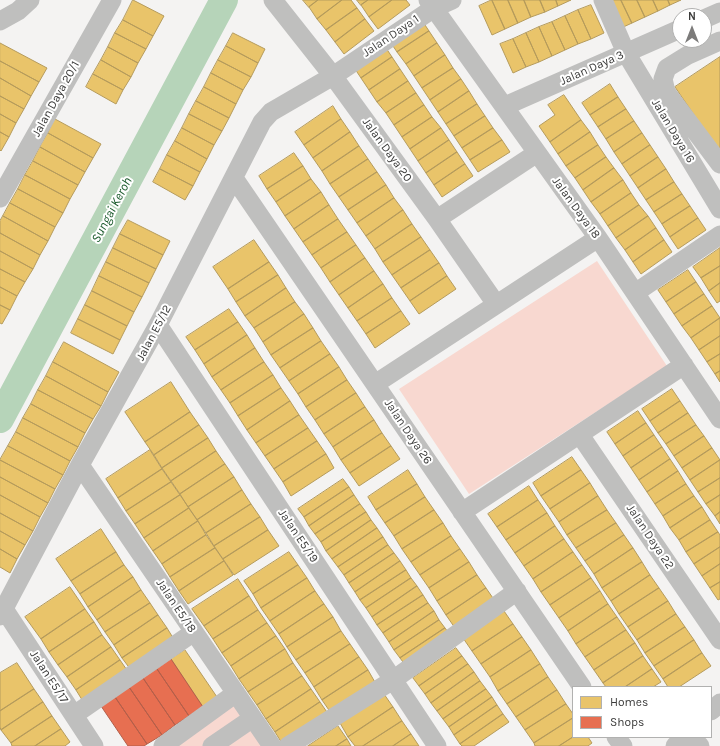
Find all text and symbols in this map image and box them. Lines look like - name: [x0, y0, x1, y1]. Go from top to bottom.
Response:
- north arrow: [672, 8, 712, 48]
- text: N: [688, 10, 696, 23]
- street label: Jalan Daya 1: [360, 12, 422, 60]
- street label: Jalan Daya 3: [558, 48, 626, 88]
- street label: Jalan Daya 20/1: [29, 59, 83, 139]
- street label: Jalan Daya 16: [648, 96, 698, 166]
- street label: Jalan Daya 20: [359, 115, 415, 185]
- street label: Jalan Daya 18: [549, 174, 603, 242]
- water label: Sungai Keroh: [88, 175, 136, 245]
- street label: Jalan E5/12: [133, 303, 175, 363]
- street label: Jalan Daya 26: [381, 397, 435, 467]
- street label: Jalan Daya 22: [623, 502, 677, 572]
- street label: Jalan E5/19: [275, 507, 321, 565]
- street label: Jalan E5/18: [153, 576, 199, 636]
- street label: Jalan E5/17: [27, 648, 71, 706]
- legend: [572, 686, 712, 738]
- text: Homes: [610, 695, 648, 709]
- text: Shops: [610, 715, 644, 729]

